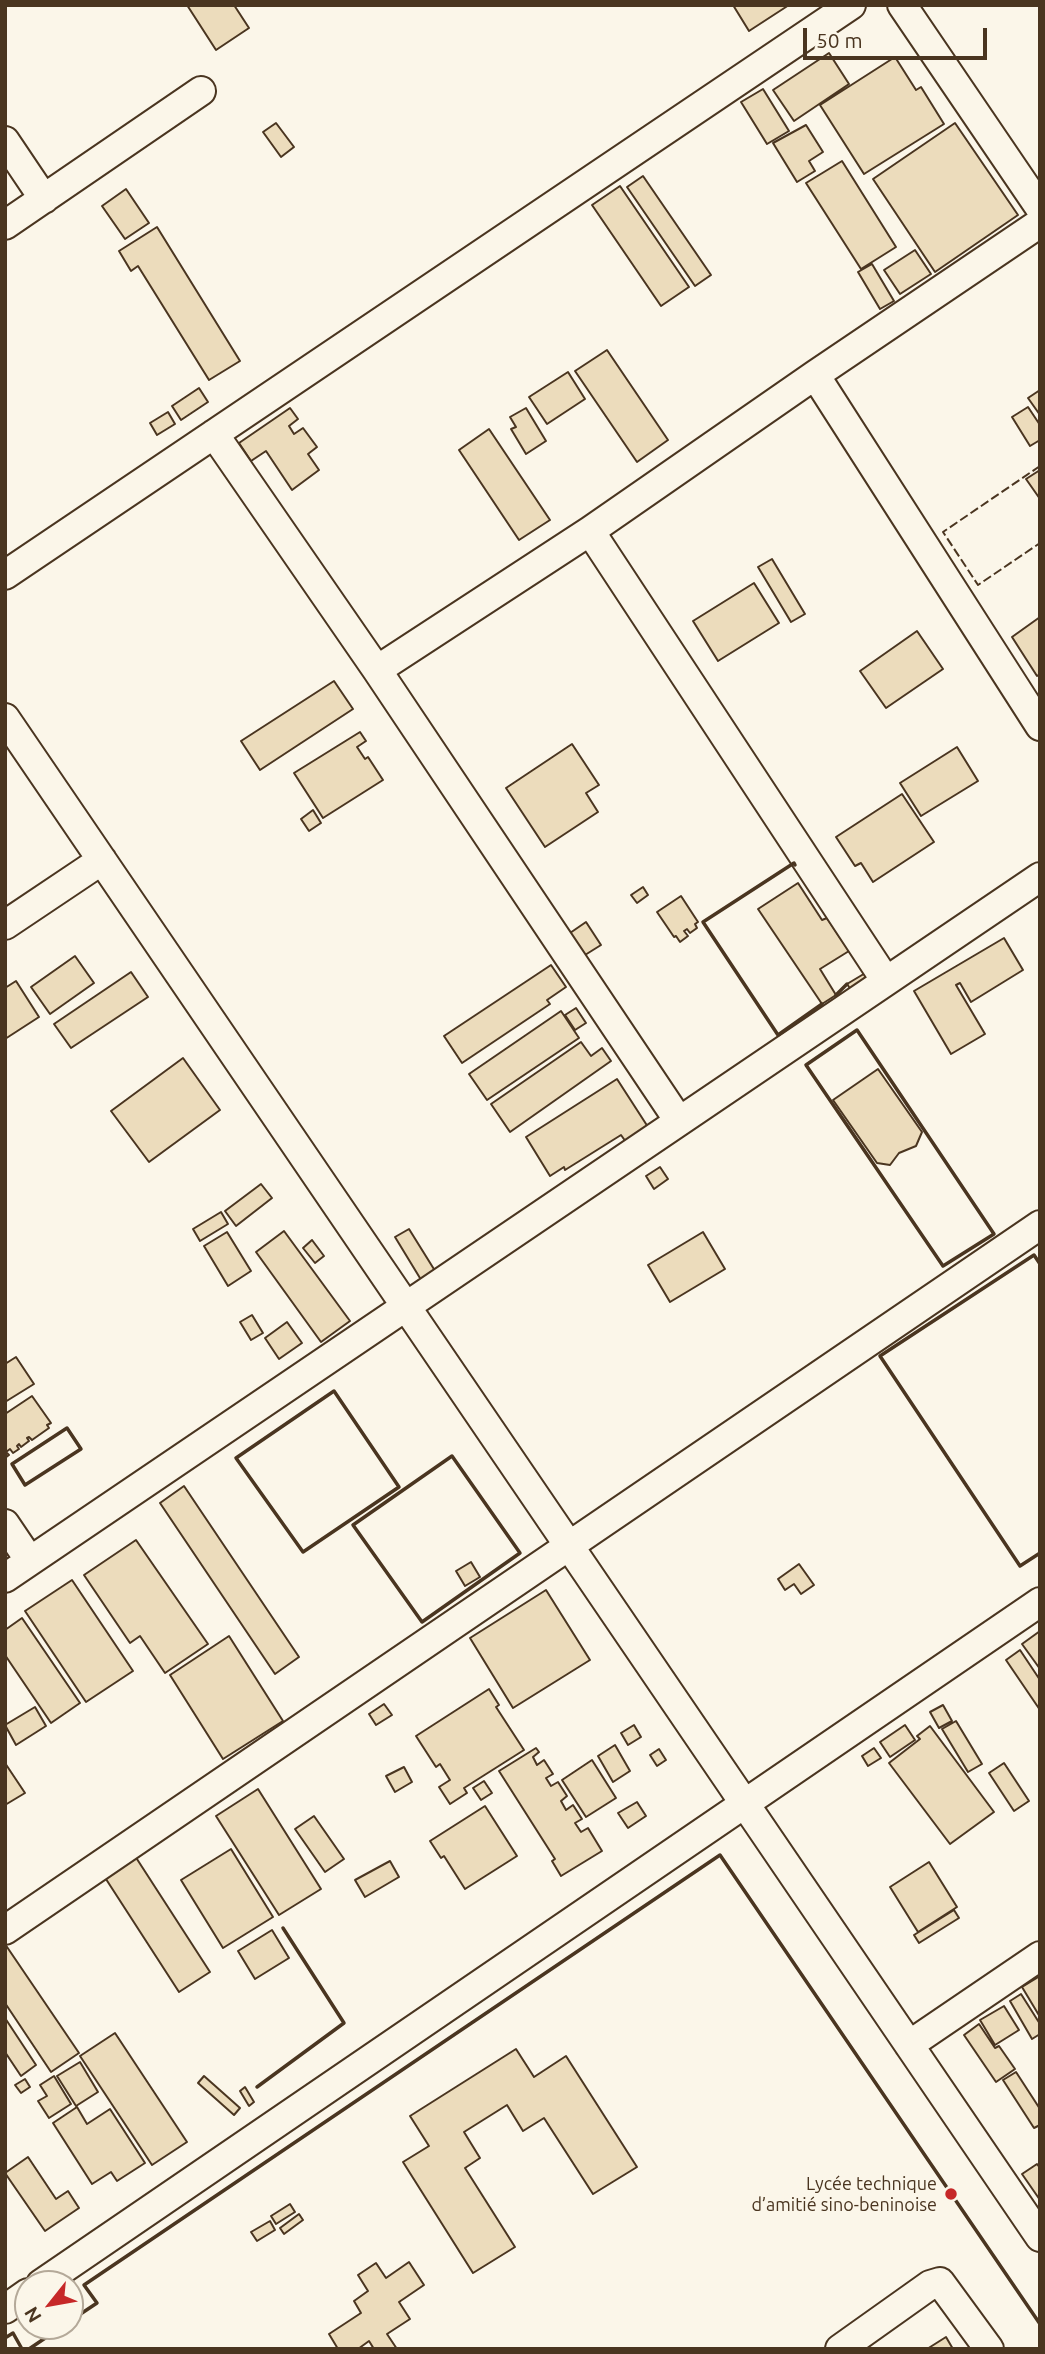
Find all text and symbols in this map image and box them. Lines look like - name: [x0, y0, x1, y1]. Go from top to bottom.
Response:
- scale bar: [807, 14, 991, 58]
- text: 50 m: [816, 28, 863, 52]
- place label: Lycée technique d’amitié sino-beninoise: [752, 2173, 937, 2216]
- marker: Lycée technique d’amitié sino-beninoise: [943, 2186, 959, 2202]
- north arrow: [14, 2270, 84, 2340]
- text: N: [20, 2303, 46, 2327]

